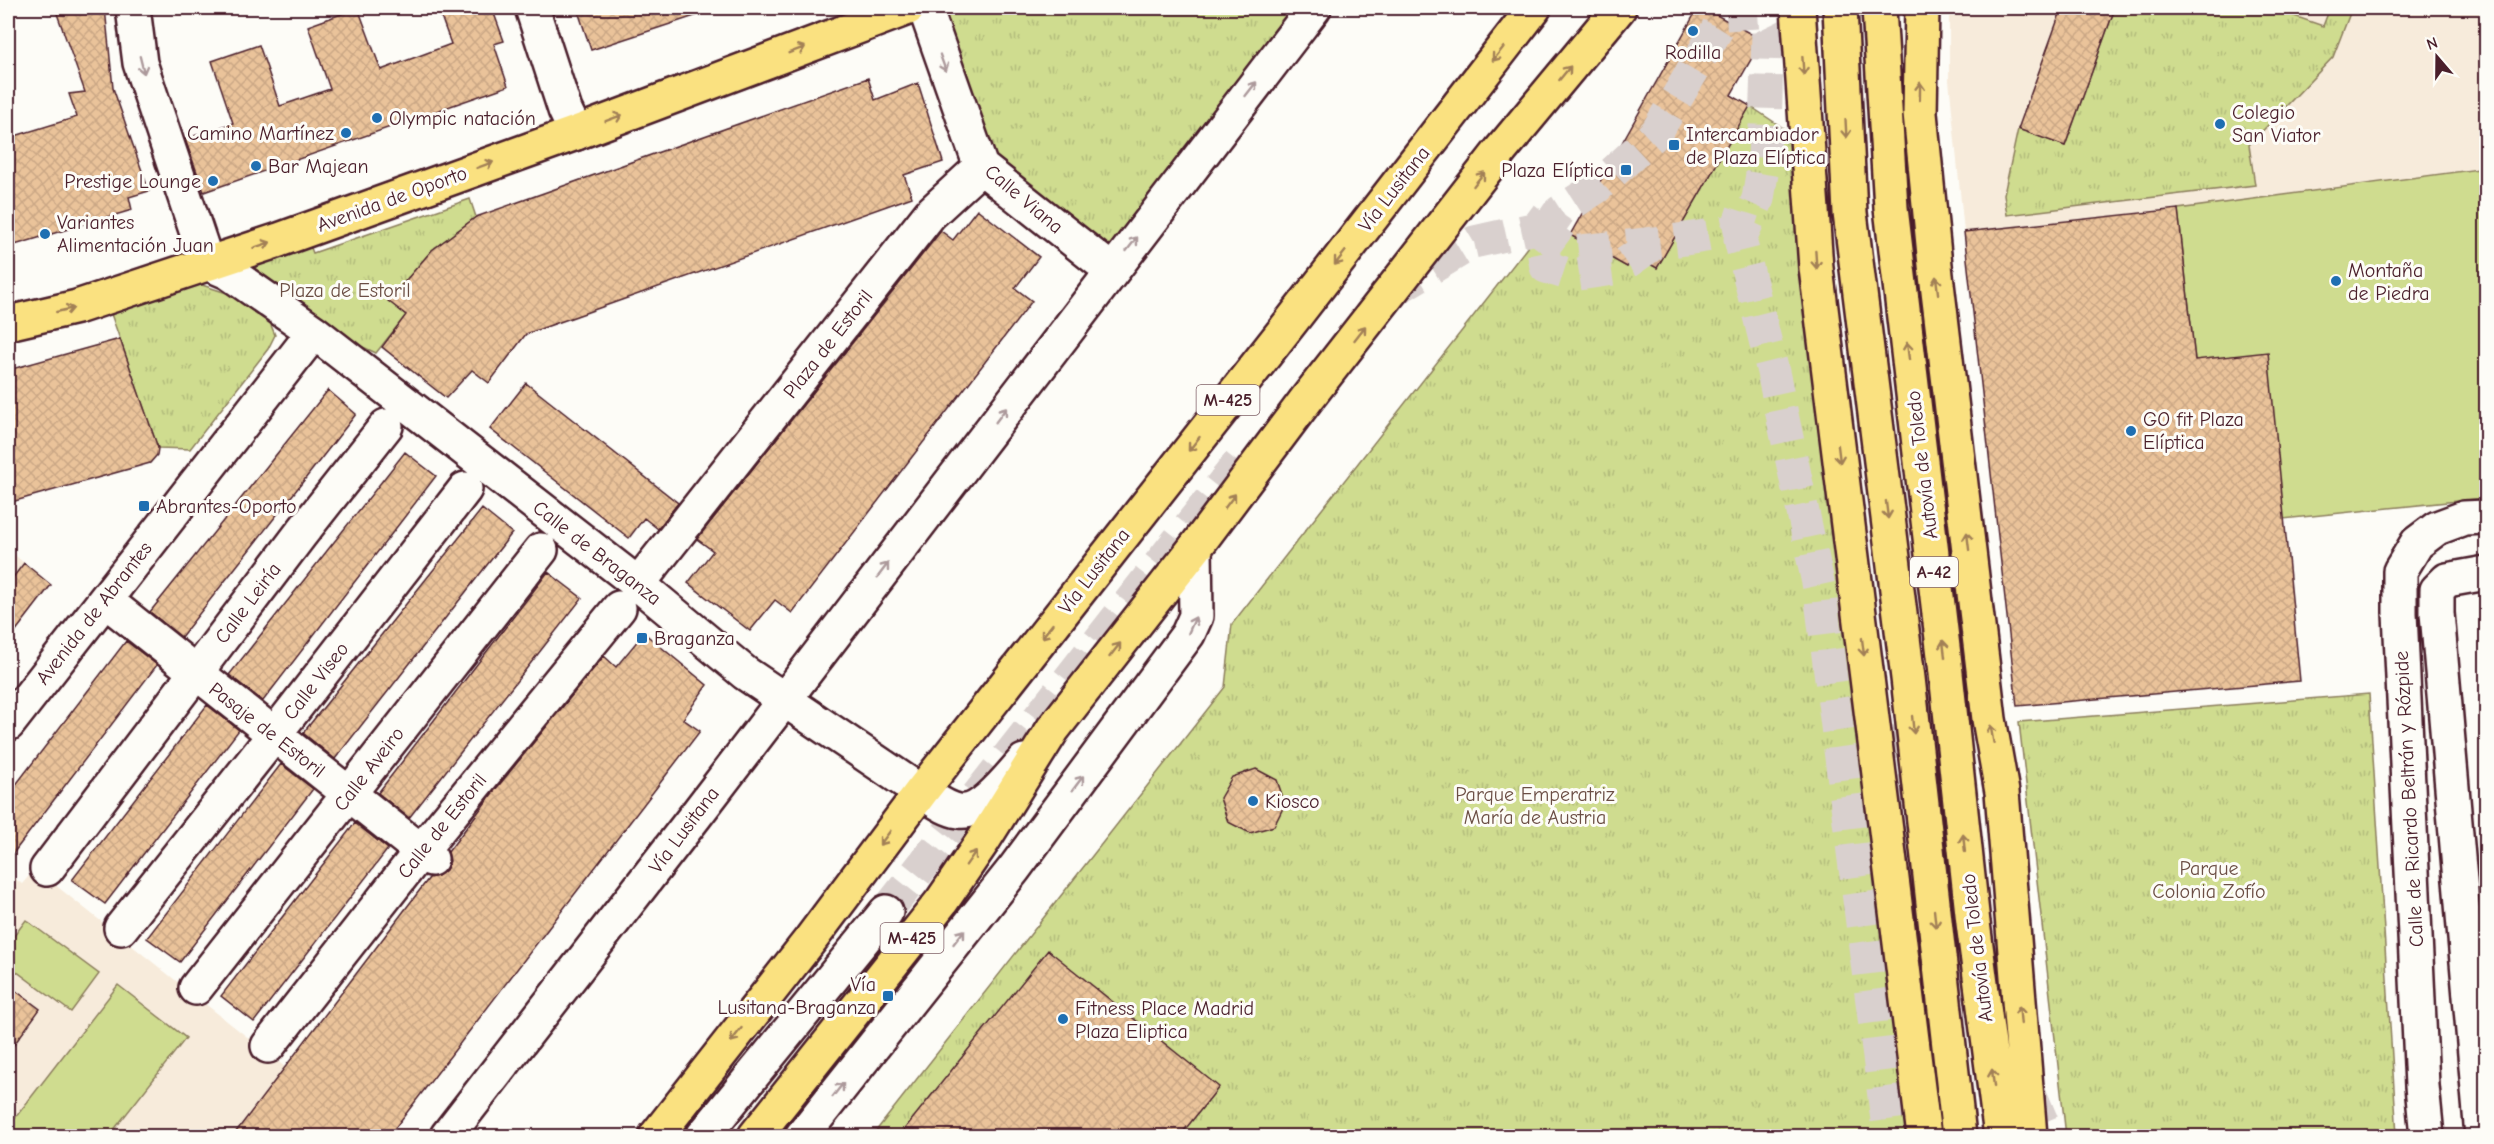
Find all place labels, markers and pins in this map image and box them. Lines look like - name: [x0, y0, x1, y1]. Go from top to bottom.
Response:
- marker: Rodilla: [1686, 24, 1700, 38]
- place label: Rodilla: [1665, 41, 1721, 64]
- place label: Colegio San Viator: [2232, 101, 2320, 147]
- place label: Olympic natación: [389, 107, 536, 130]
- marker: Olympic natación: [370, 111, 384, 125]
- marker: Colegio San Viator: [2213, 117, 2227, 131]
- place label: Camino Martínez: [187, 122, 334, 145]
- place label: Intercambiador de Plaza Elíptica: [1686, 123, 1826, 169]
- marker: Camino Martínez: [339, 126, 353, 140]
- marker: Intercambiador de Plaza Elíptica: [1667, 138, 1681, 152]
- place label: Bar Majean: [268, 155, 369, 178]
- marker: Bar Majean: [249, 159, 263, 173]
- place label: Plaza Elíptica: [1501, 159, 1614, 182]
- marker: Plaza Elíptica: [1619, 163, 1633, 177]
- place label: Prestige Lounge: [64, 170, 201, 193]
- marker: Prestige Lounge: [206, 174, 220, 188]
- place label: Variantes Alimentación Juan: [57, 211, 214, 257]
- marker: Variantes Alimentación Juan: [38, 227, 52, 241]
- place label: Montaña de Piedra: [2348, 259, 2430, 305]
- marker: Montaña de Piedra: [2329, 274, 2343, 288]
- place label: GO fit Plaza Elíptica: [2143, 408, 2244, 454]
- marker: GO fit Plaza Elíptica: [2124, 424, 2138, 438]
- place label: Abrantes-Oporto: [156, 495, 297, 518]
- marker: Abrantes-Oporto: [137, 499, 151, 513]
- place label: Braganza: [654, 627, 735, 650]
- marker: Braganza: [635, 631, 649, 645]
- place label: Kiosco: [1265, 790, 1320, 813]
- marker: Kiosco: [1246, 794, 1260, 808]
- place label: Vía Lusitana-Braganza: [717, 973, 876, 1019]
- marker: Vía Lusitana-Braganza: [881, 989, 895, 1003]
- place label: Fitness Place Madrid Plaza Eliptica: [1075, 997, 1254, 1043]
- marker: Fitness Place Madrid Plaza Eliptica: [1056, 1012, 1070, 1026]

